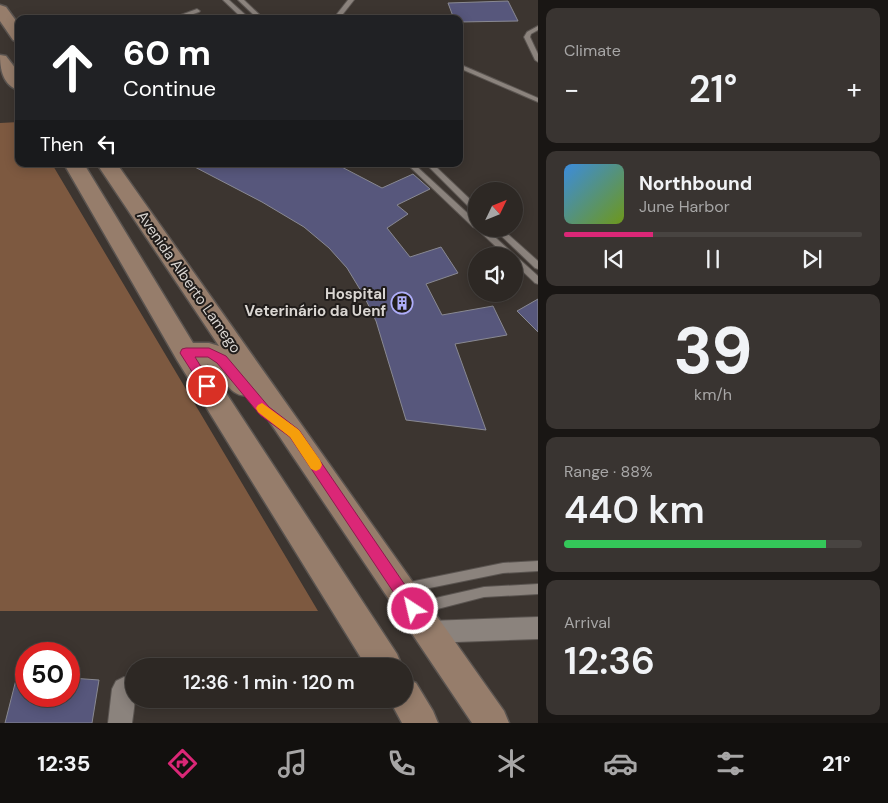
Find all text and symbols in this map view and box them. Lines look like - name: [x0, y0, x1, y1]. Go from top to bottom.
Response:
- text: 60 m: [123, 30, 211, 76]
- icon: ahead: [40, 35, 105, 100]
- text: Climate: [564, 40, 621, 61]
- text: 21°: [689, 64, 737, 114]
- text: −: [564, 71, 579, 108]
- text: +: [847, 71, 862, 108]
- text: Continue: [123, 74, 216, 103]
- icon: left: [93, 130, 121, 158]
- text: Then: [40, 132, 83, 157]
- text: Northbound: [639, 171, 752, 196]
- north arrow: [468, 182, 522, 238]
- map controls: [468, 182, 523, 302]
- text: June Harbor: [639, 196, 730, 217]
- street label: Avenida Alberto Lamego: [132, 207, 246, 357]
- icon: previous: [600, 245, 628, 273]
- icon: pause: [699, 245, 727, 273]
- icon: next: [798, 245, 826, 273]
- button: sound: [468, 247, 523, 302]
- place label: Hospital Veterinário da Uenf: [245, 284, 386, 321]
- building icon: Hospital Veterinário da Uenf: [390, 291, 414, 315]
- text: 39: [674, 309, 752, 393]
- pin: [186, 365, 228, 407]
- icon: arrive: [193, 372, 221, 400]
- text: km/h: [694, 384, 732, 405]
- text: Range · 88%: [564, 461, 653, 482]
- text: 440 km: [564, 485, 705, 535]
- position arrow: [386, 582, 438, 634]
- text: Arrival: [564, 612, 611, 633]
- text: 12:36: [564, 636, 655, 686]
- speed limit sign: 50: [15, 642, 80, 707]
- text: 12:36 · 1 min · 120 m: [183, 670, 355, 695]
- icon: directions: [165, 746, 200, 781]
- icon: music: [275, 746, 310, 781]
- icon: phone: [384, 746, 419, 781]
- icon: climate: [494, 746, 529, 781]
- icon: car: [603, 746, 638, 781]
- icon: filters: [713, 746, 748, 781]
- text: 12:35: [37, 749, 91, 778]
- text: 21°: [822, 749, 851, 778]

